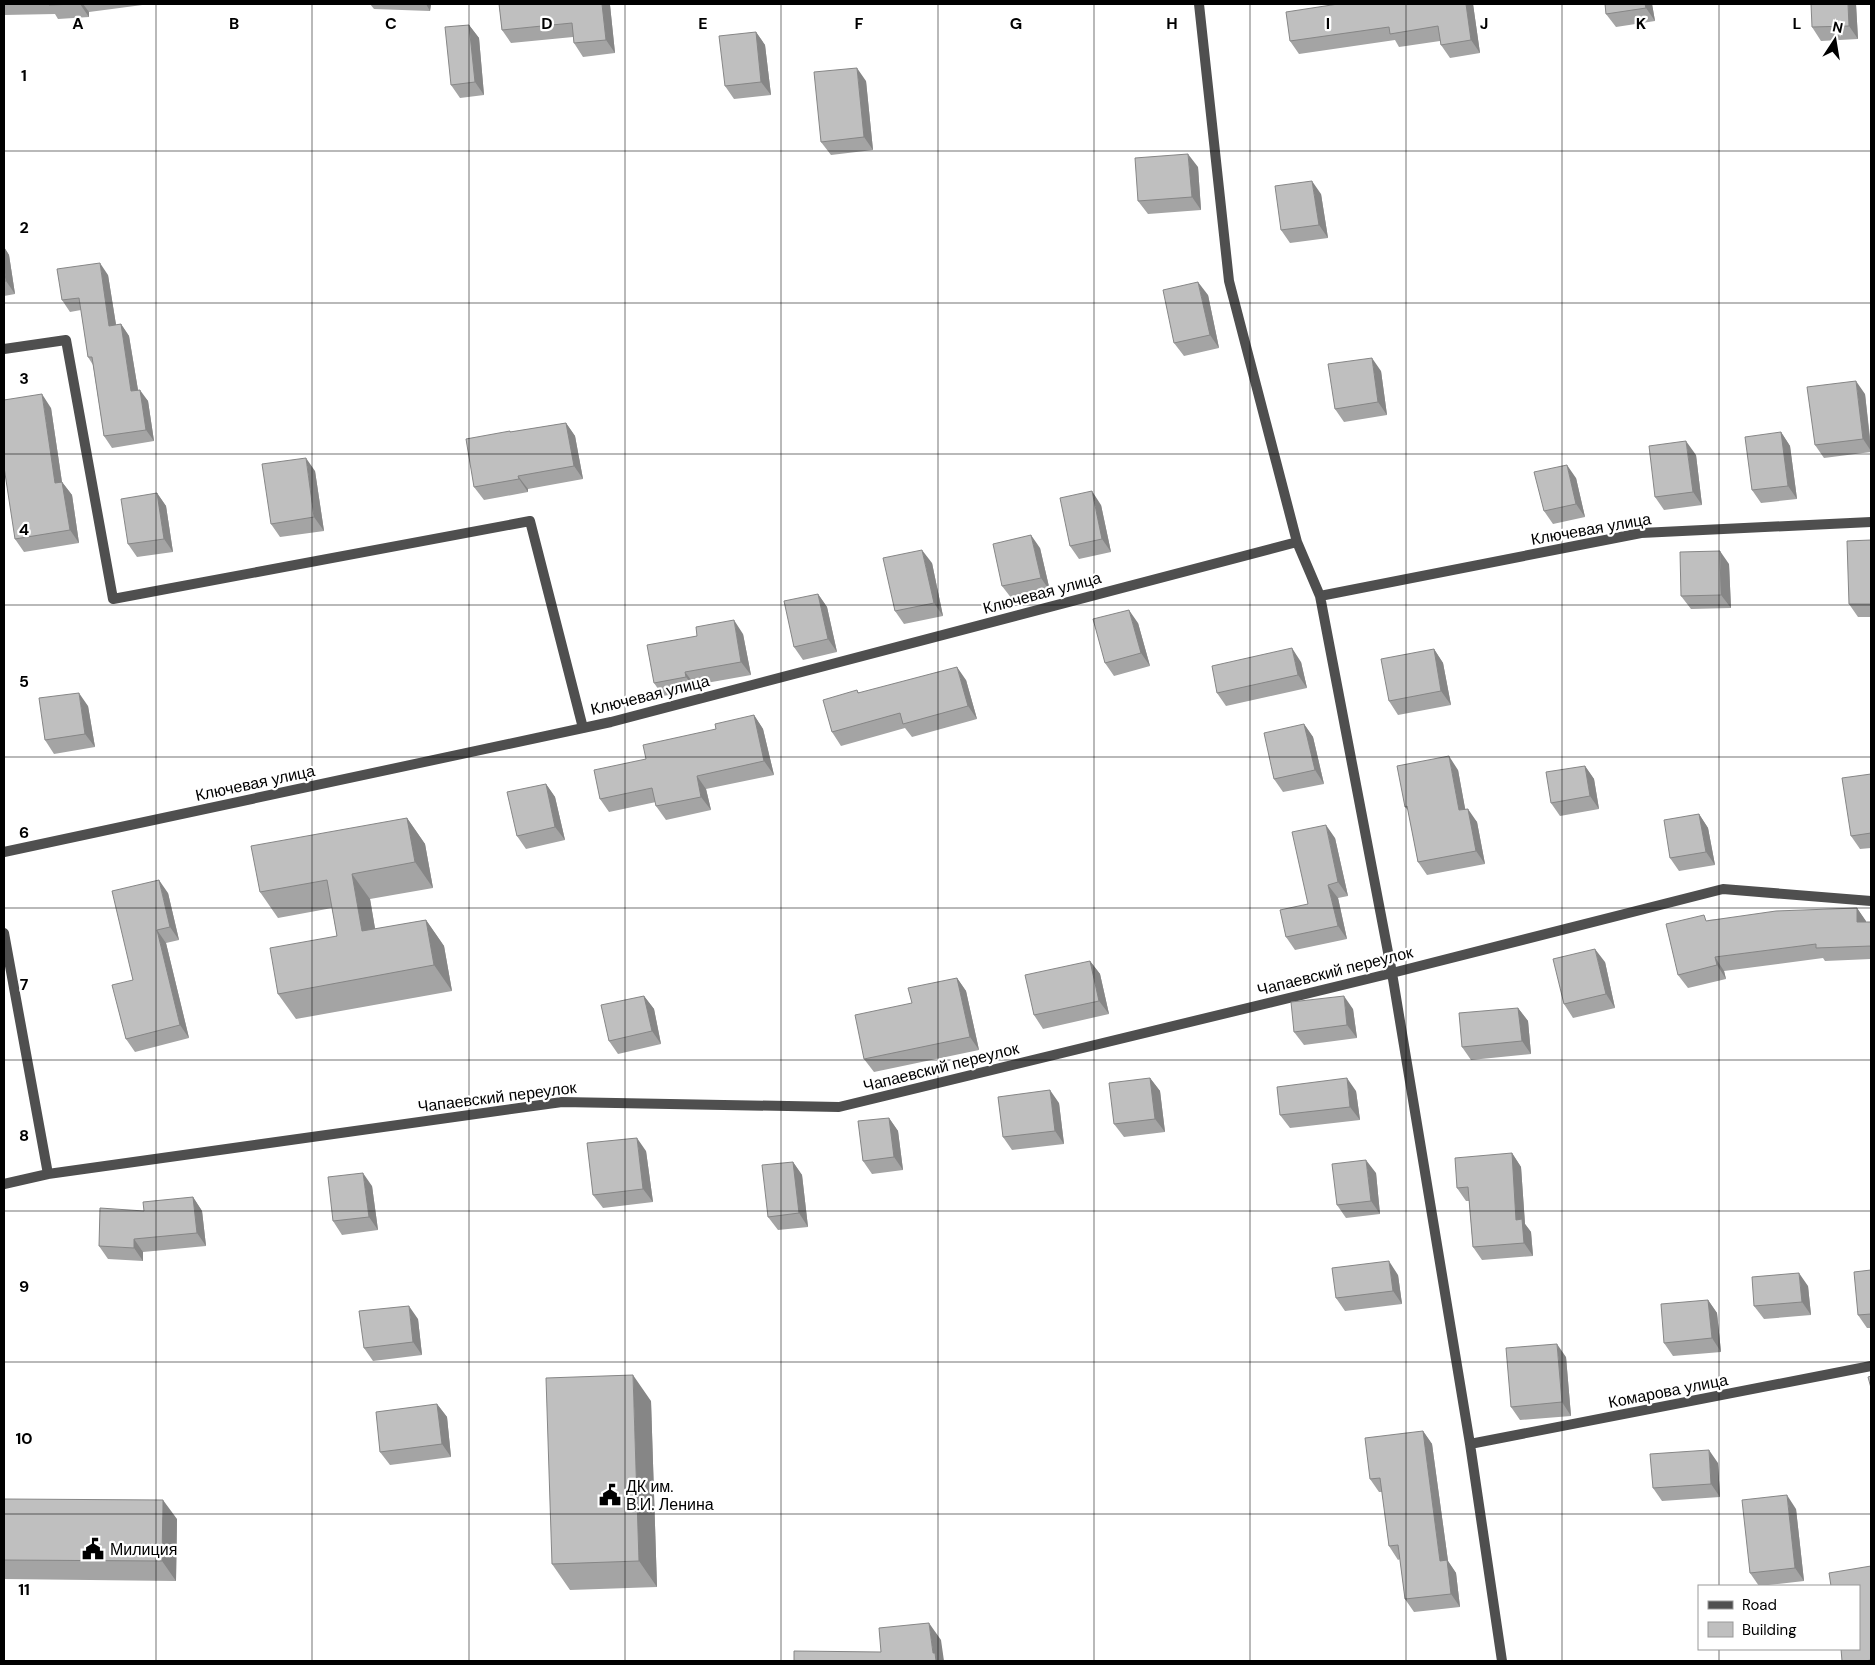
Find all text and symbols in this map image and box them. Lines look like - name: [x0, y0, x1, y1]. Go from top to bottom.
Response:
- text: A: [72, 13, 84, 34]
- text: B: [229, 13, 239, 34]
- text: C: [385, 13, 397, 34]
- text: D: [541, 13, 553, 34]
- text: E: [698, 13, 708, 34]
- text: F: [855, 13, 864, 34]
- text: G: [1010, 13, 1022, 34]
- text: H: [1166, 13, 1178, 34]
- text: I: [1326, 13, 1330, 34]
- text: J: [1480, 13, 1488, 34]
- text: K: [1636, 13, 1647, 34]
- text: L: [1793, 13, 1802, 34]
- north arrow: [1810, 15, 1860, 65]
- text: N: [1831, 17, 1845, 37]
- text: 1: [21, 65, 27, 86]
- text: 2: [19, 217, 29, 238]
- text: 3: [19, 368, 29, 389]
- street label: Ключевая улица: [1529, 508, 1653, 550]
- text: 4: [19, 519, 29, 540]
- street label: Ключевая улица: [981, 567, 1104, 619]
- street label: Ключевая улица: [588, 670, 712, 720]
- text: 5: [19, 671, 29, 692]
- street label: Ключевая улица: [193, 760, 317, 806]
- text: 6: [19, 822, 29, 843]
- street label: Чапаевский переулок: [1255, 941, 1416, 1001]
- text: 7: [20, 974, 29, 995]
- street label: Чапаевский переулок: [861, 1037, 1022, 1097]
- street label: Чапаевский переулок: [416, 1077, 579, 1117]
- text: 8: [19, 1125, 29, 1146]
- text: 9: [19, 1276, 29, 1297]
- street label: Комарова улица: [1606, 1369, 1730, 1413]
- text: 10: [15, 1428, 33, 1449]
- place label: ДК им. В.И. Ленина: [626, 1476, 714, 1515]
- public building icon: ДК им. В.И. Ленина: [597, 1482, 623, 1508]
- public building icon: Милиция: [80, 1536, 106, 1562]
- place label: Милиция: [110, 1539, 177, 1560]
- text: 11: [18, 1579, 30, 1600]
- legend: [1698, 1585, 1860, 1650]
- text: Road: [1742, 1595, 1777, 1615]
- text: Building: [1742, 1620, 1797, 1640]

